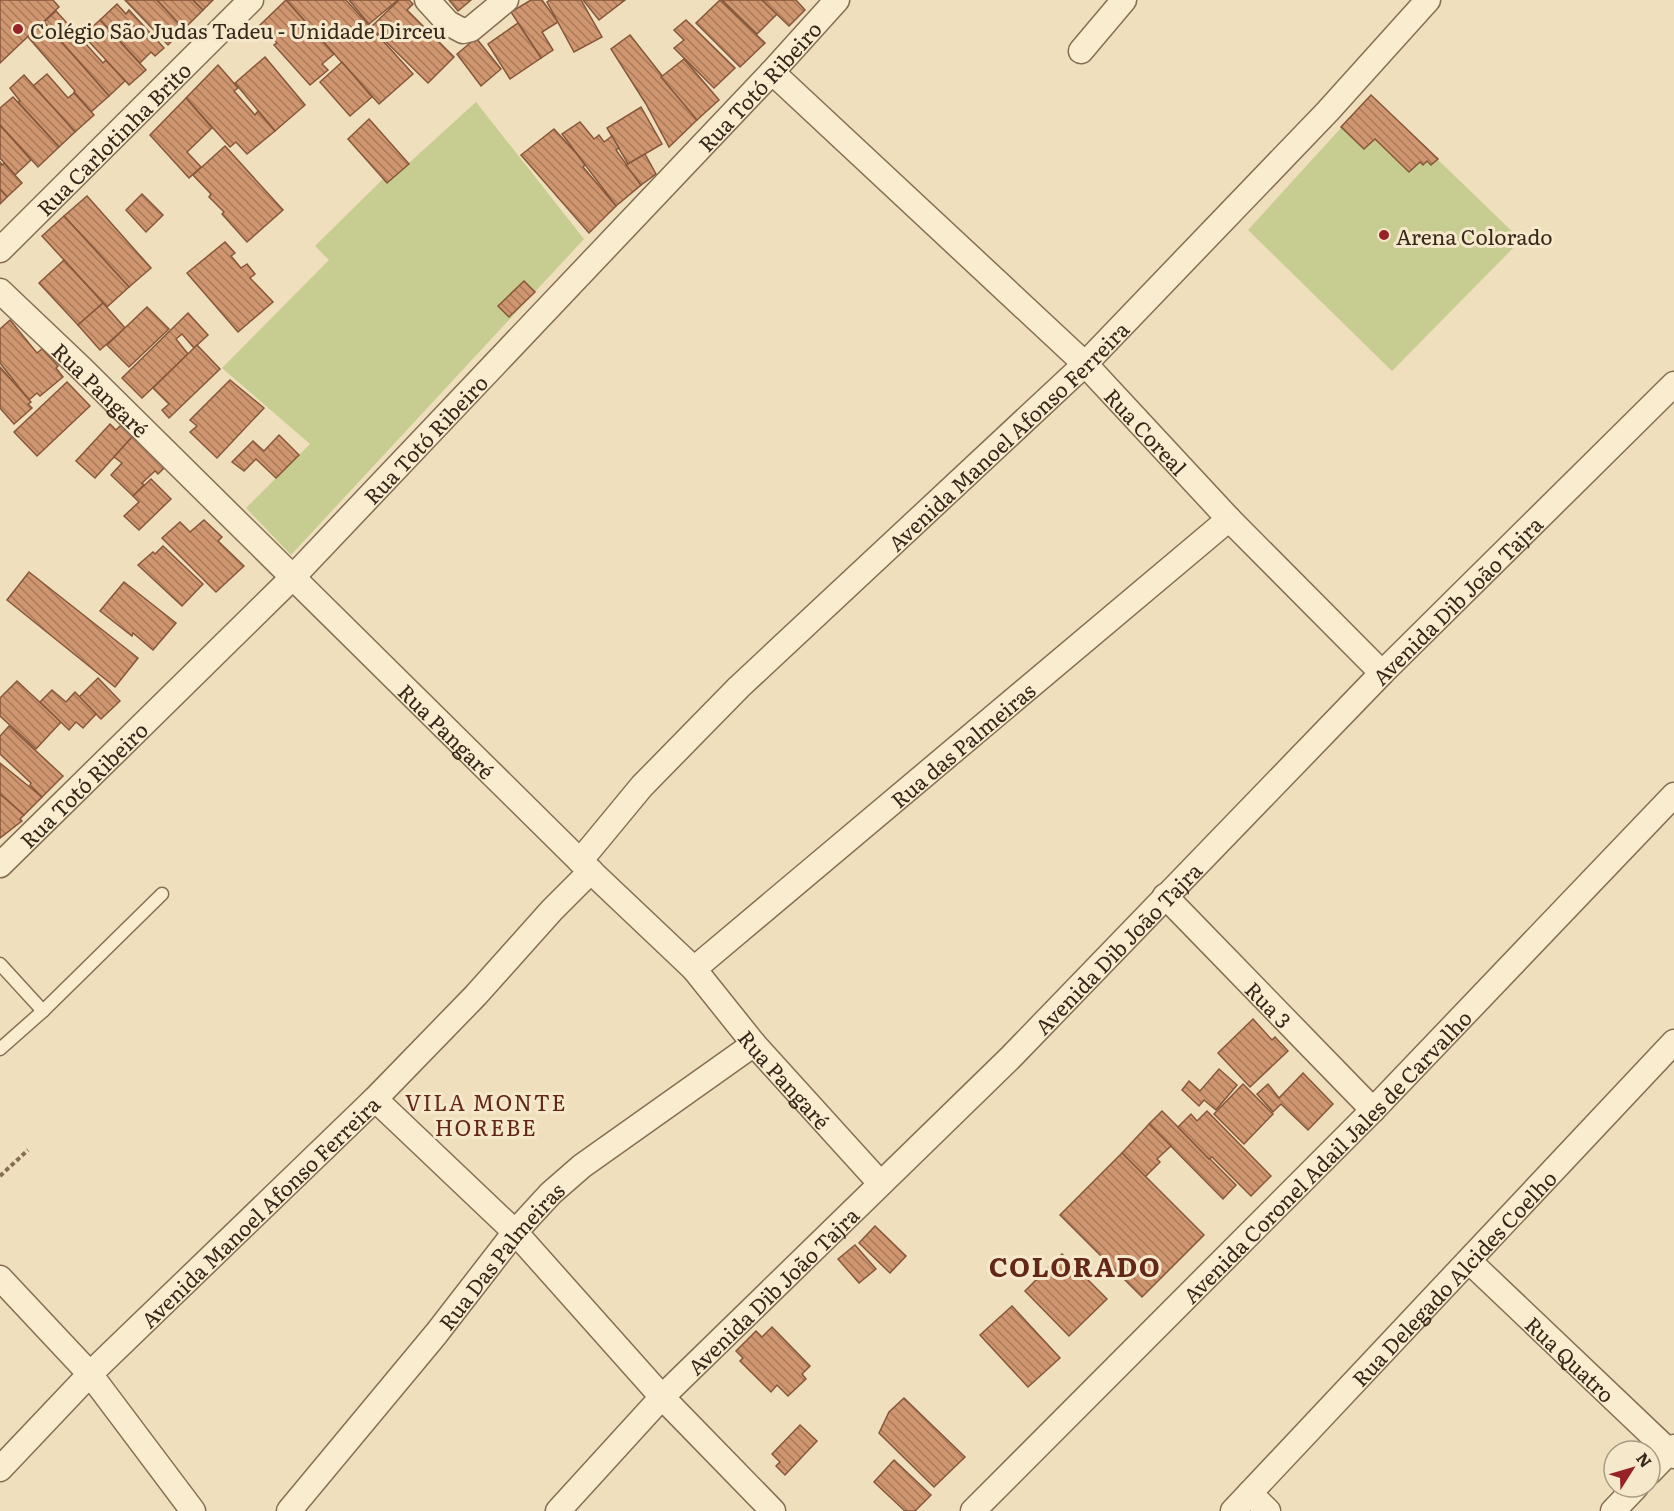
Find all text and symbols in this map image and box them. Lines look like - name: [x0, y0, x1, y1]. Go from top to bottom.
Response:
- street label: Rua Totó Ribeiro: [690, 13, 827, 158]
- place label: Colégio São Judas Tadeu - Unidade Dirceu: [30, 14, 446, 45]
- marker: Colégio São Judas Tadeu - Unidade Dirceu: [11, 22, 25, 36]
- street label: Rua Carlotinha Brito: [28, 54, 197, 222]
- place label: Arena Colorado: [1396, 220, 1553, 251]
- marker: Arena Colorado: [1377, 228, 1391, 242]
- street label: Avenida Manoel Afonso Ferreira: [880, 313, 1135, 557]
- street label: Rua Pangaré: [47, 334, 157, 443]
- street label: Rua Totó Ribeiro: [355, 366, 494, 510]
- street label: Rua Coreal: [1098, 380, 1195, 481]
- street label: Avenida Dib João Tajra: [1364, 508, 1549, 691]
- street label: Rua das Palmeiras: [883, 674, 1041, 814]
- street label: Rua Pangaré: [393, 675, 503, 785]
- street label: Rua Totó Ribeiro: [12, 714, 154, 854]
- street label: Avenida Dib João Tajra: [1026, 854, 1208, 1040]
- street label: Rua 3: [1239, 973, 1300, 1034]
- street label: Avenida Coronel Adail Jales de Carvalho: [1174, 1002, 1477, 1309]
- street label: Rua Pangaré: [732, 1022, 839, 1135]
- district label: VILA MONTE HOREBE: [405, 1085, 567, 1143]
- street label: Avenida Manoel Afonso Ferreira: [133, 1087, 386, 1334]
- street label: Rua Delegado Alcides Coelho: [1343, 1162, 1562, 1392]
- street label: Rua Das Palmeiras: [430, 1174, 570, 1336]
- street label: Avenida Dib João Tajra: [679, 1198, 865, 1381]
- district label: COLORADO: [989, 1245, 1161, 1285]
- street label: Rua Quatro: [1519, 1308, 1623, 1408]
- north arrow: [1602, 1439, 1662, 1499]
- text: N: [1631, 1447, 1658, 1472]

